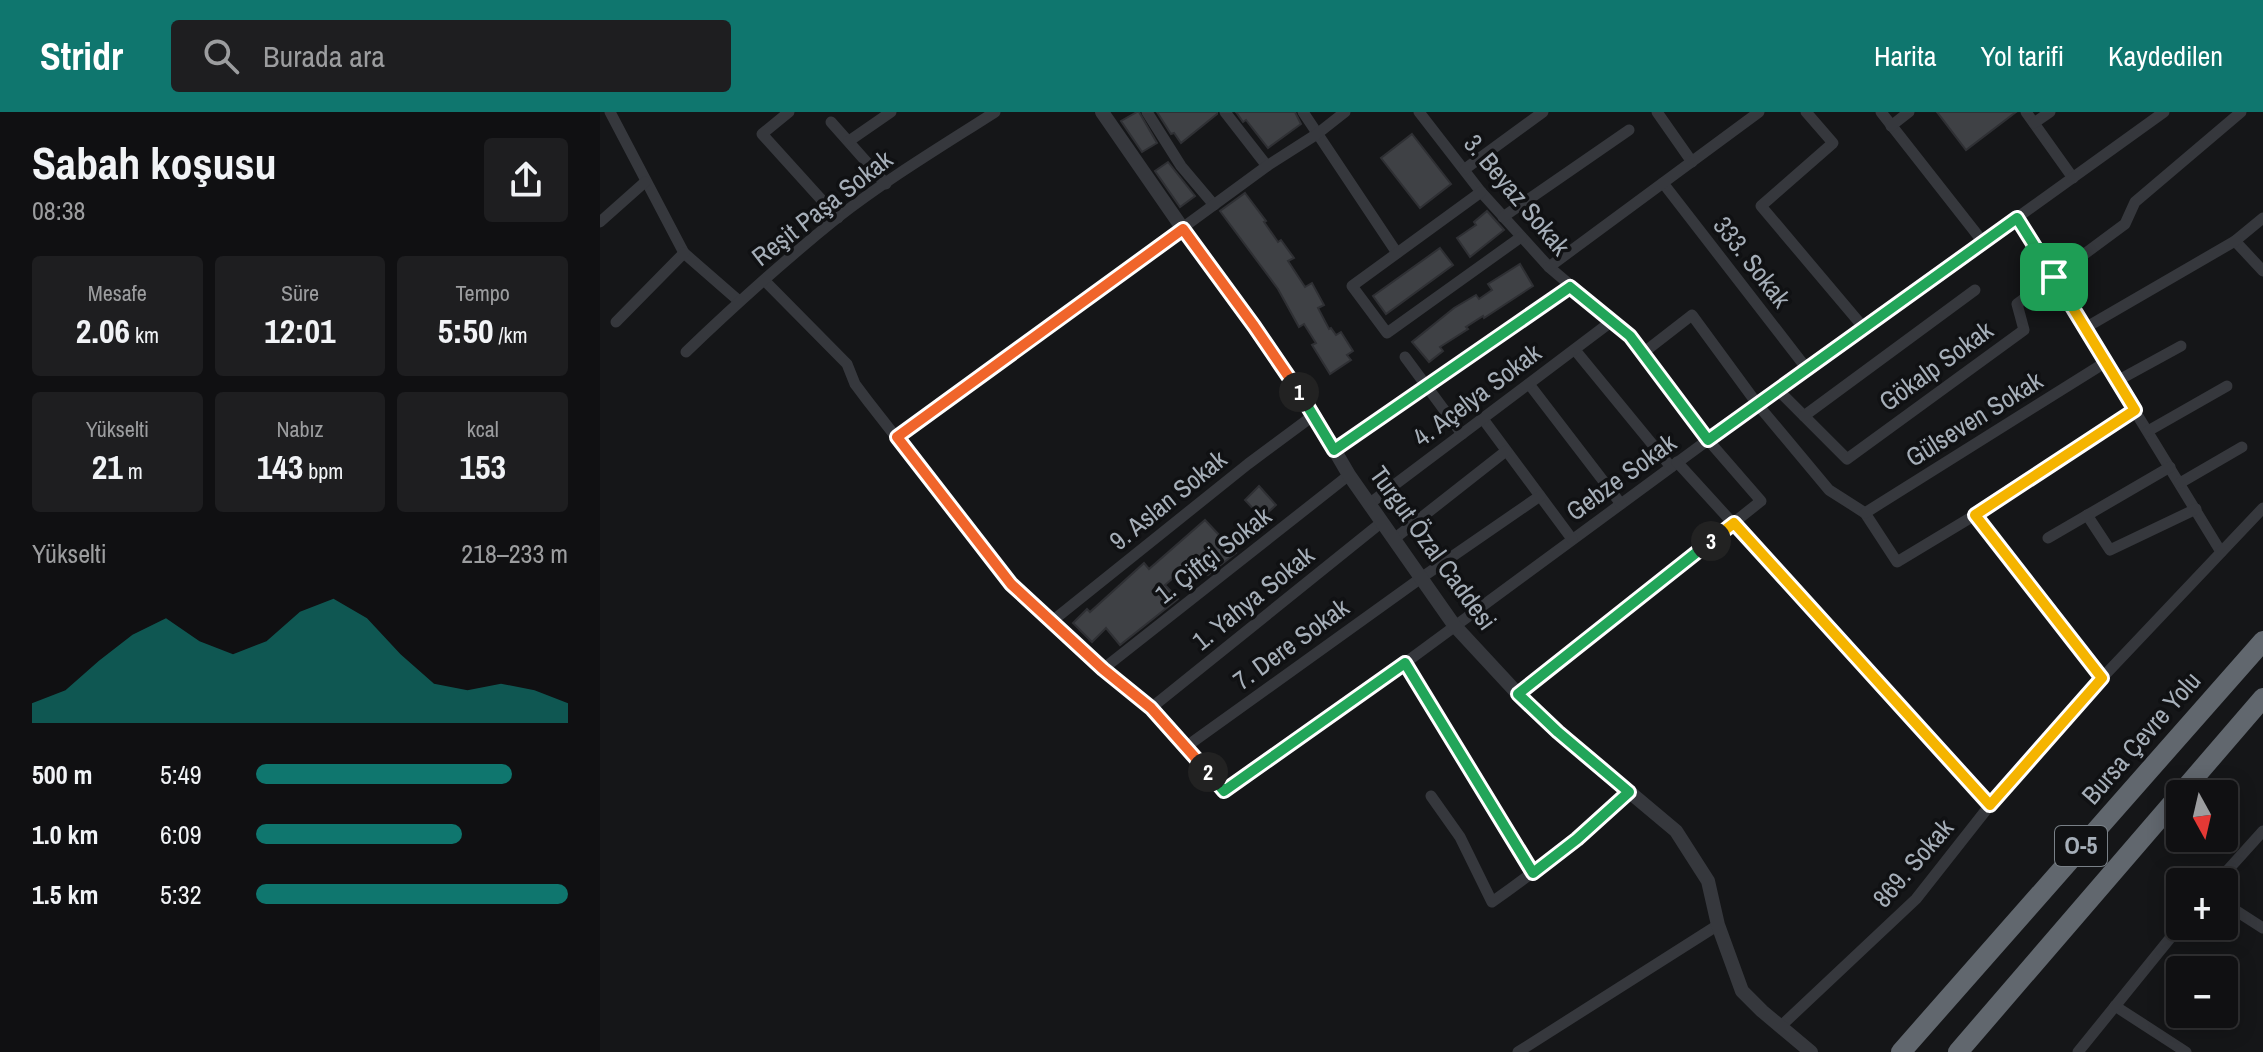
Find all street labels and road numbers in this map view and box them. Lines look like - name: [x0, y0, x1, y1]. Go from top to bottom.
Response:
- street label: 3. Beyaz Sokak: [1456, 127, 1579, 263]
- street label: Reşit Paşa Sokak: [744, 141, 900, 274]
- street label: 333. Sokak: [1706, 209, 1799, 315]
- street label: Gökalp Sokak: [1872, 312, 2000, 419]
- street label: 4. Açelya Sokak: [1406, 335, 1548, 454]
- street label: Gülseven Sokak: [1899, 362, 2049, 475]
- street label: Gebze Sokak: [1559, 425, 1683, 528]
- street label: 9. Aslan Sokak: [1102, 441, 1234, 558]
- street label: Turgut Özal Caddesi: [1362, 459, 1505, 637]
- street label: 1. Çiftçi Sokak: [1147, 498, 1278, 611]
- street label: 1. Yahya Sokak: [1184, 537, 1321, 658]
- street label: 7. Dere Sokak: [1226, 590, 1356, 697]
- street label: Bursa Çevre Yolu: [2073, 664, 2208, 811]
- street label: 869. Sokak: [1864, 811, 1961, 914]
- road number: O-5: [2055, 826, 2107, 866]

